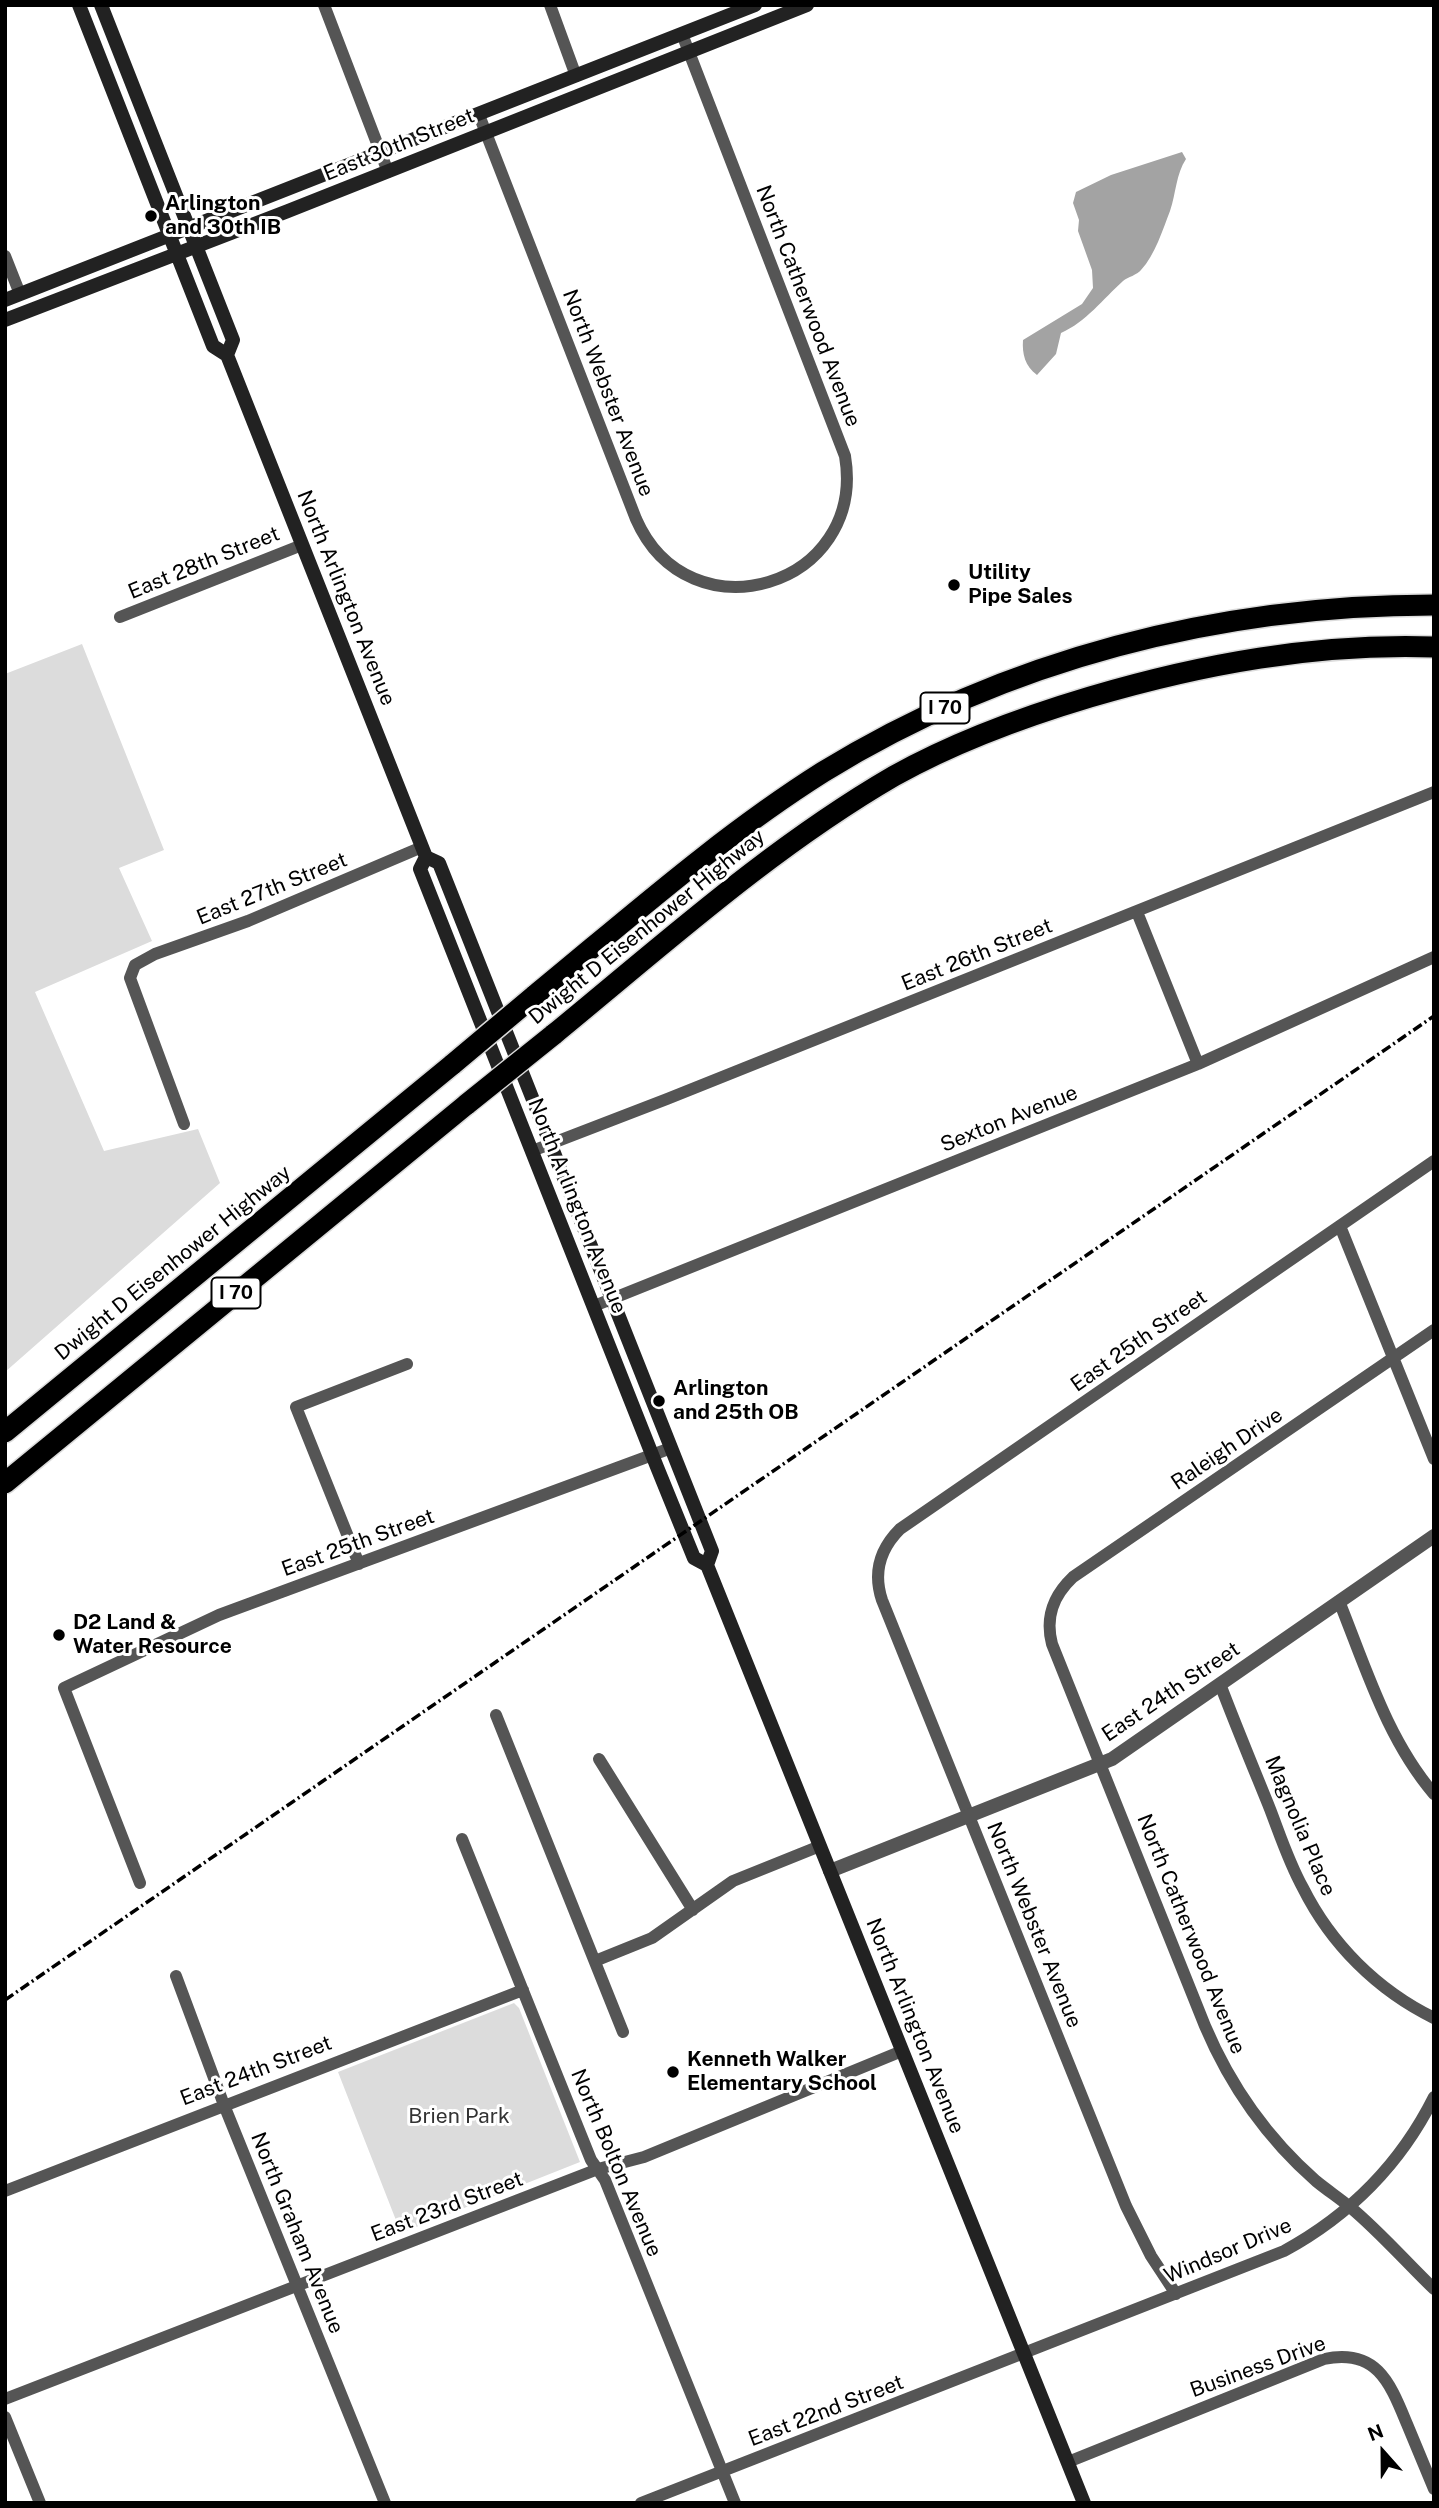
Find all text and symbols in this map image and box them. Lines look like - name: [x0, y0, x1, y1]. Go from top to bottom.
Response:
- street label: East 30th Street: [320, 103, 478, 187]
- street label: North Catherwood Avenue: [750, 182, 866, 430]
- place label: Arlington and 30th IB: [165, 191, 281, 241]
- marker: Arlington and 30th IB: [143, 208, 159, 224]
- street label: North Webster Avenue: [557, 286, 659, 500]
- street label: North Arlington Avenue: [291, 487, 401, 709]
- street label: East 28th Street: [125, 521, 283, 605]
- place label: Utility Pipe Sales: [968, 560, 1073, 610]
- marker: Utility Pipe Sales: [946, 577, 962, 593]
- road number: I 70: [920, 692, 970, 723]
- street label: Dwight D Eisenhower Highway: [524, 824, 770, 1030]
- street label: East 27th Street: [193, 847, 351, 931]
- street label: East 26th Street: [898, 913, 1056, 997]
- street label: Sexton Avenue: [937, 1080, 1081, 1158]
- street label: North Arlington Avenue: [522, 1095, 632, 1317]
- street label: Dwight D Eisenhower Highway: [50, 1160, 296, 1366]
- road number: I 70: [212, 1278, 260, 1308]
- street label: East 25th Street: [1066, 1285, 1212, 1397]
- place label: Arlington and 25th OB: [673, 1376, 799, 1426]
- marker: Arlington and 25th OB: [651, 1393, 667, 1409]
- street label: Raleigh Drive: [1166, 1402, 1288, 1496]
- street label: East 25th Street: [278, 1504, 438, 1582]
- place label: D2 Land & Water Resource: [73, 1610, 232, 1660]
- marker: D2 Land & Water Resource: [51, 1627, 67, 1643]
- street label: East 24th Street: [1097, 1637, 1245, 1747]
- street label: Magnolia Place: [1259, 1752, 1341, 1900]
- street label: North Catherwood Avenue: [1131, 1810, 1251, 2058]
- street label: North Webster Avenue: [981, 1818, 1087, 2032]
- street label: North Arlington Avenue: [860, 1915, 970, 2137]
- street label: East 24th Street: [177, 2030, 335, 2112]
- place label: Kenneth Walker Elementary School: [687, 2047, 877, 2097]
- marker: Kenneth Walker Elementary School: [665, 2064, 681, 2080]
- street label: North Bolton Avenue: [565, 2065, 667, 2261]
- park label: Brien Park: [408, 2104, 510, 2130]
- street label: North Graham Avenue: [245, 2129, 349, 2337]
- street label: East 23rd Street: [367, 2166, 527, 2248]
- street label: Windsor Drive: [1160, 2213, 1296, 2289]
- street label: Business Drive: [1187, 2331, 1329, 2403]
- street label: East 22nd Street: [745, 2370, 907, 2452]
- north arrow: [1348, 2417, 1418, 2487]
- text: N: [1365, 2419, 1386, 2445]

